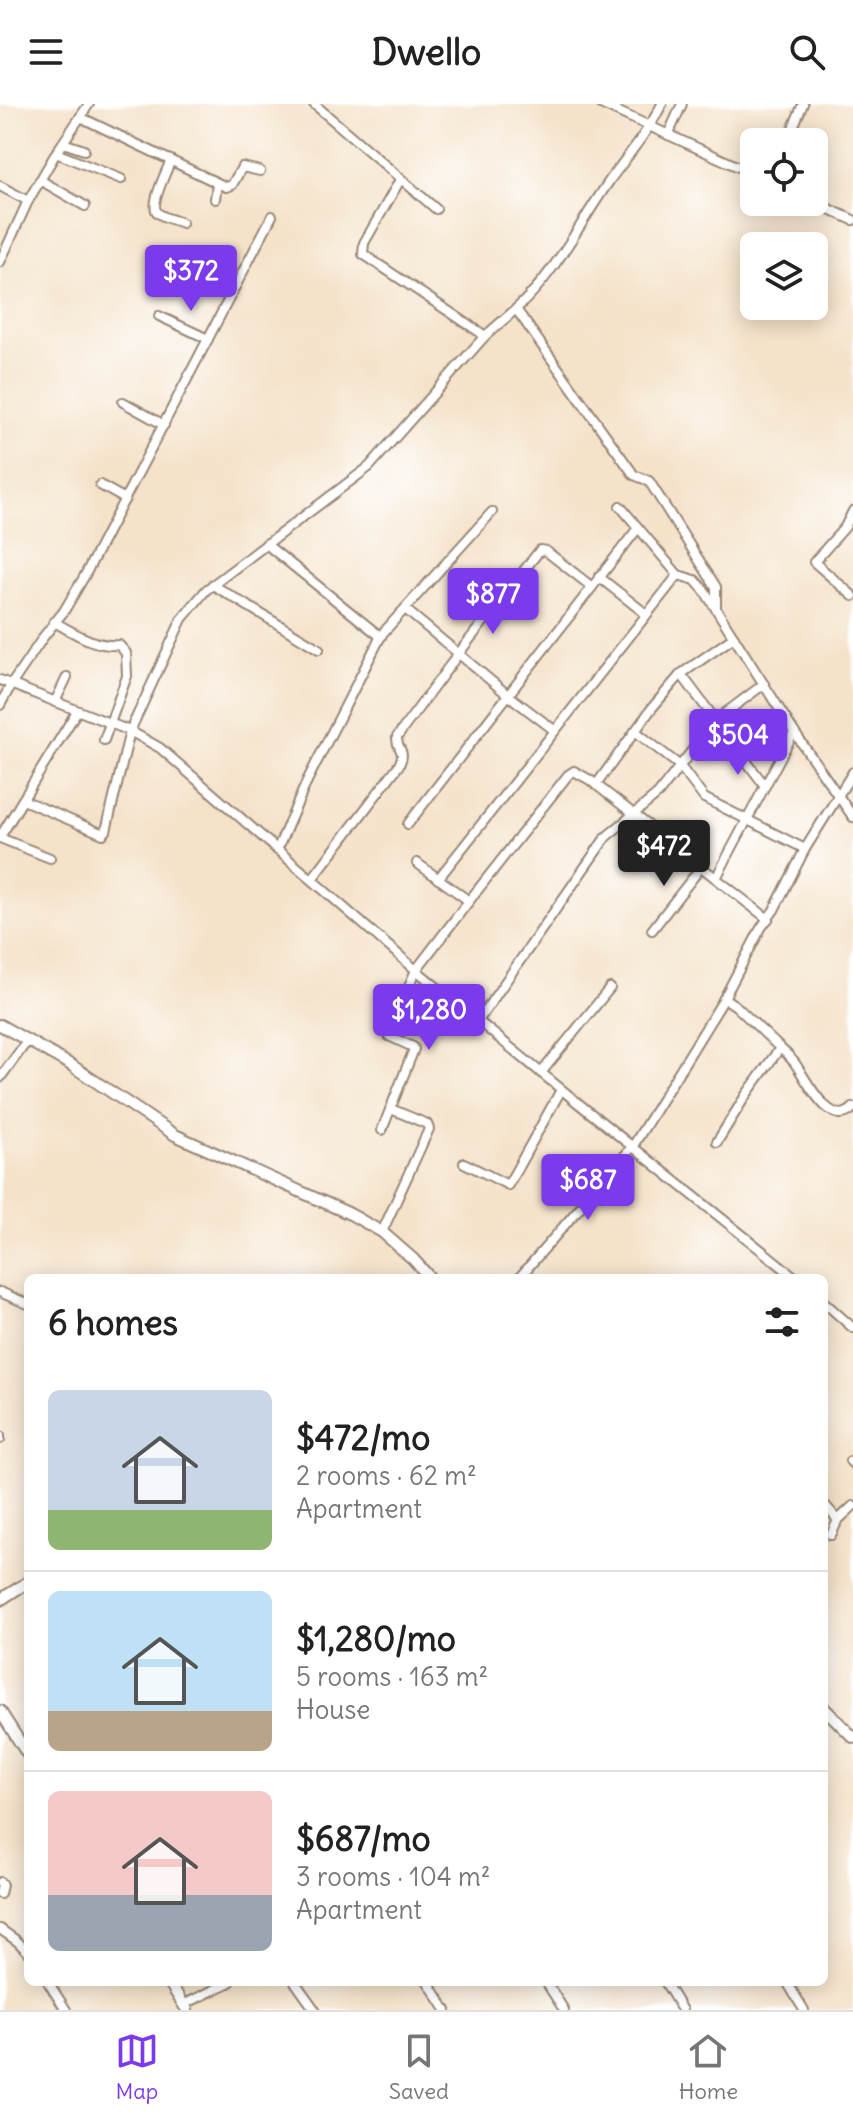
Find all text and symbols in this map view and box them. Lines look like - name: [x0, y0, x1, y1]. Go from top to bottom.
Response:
- icon: menu: [24, 30, 68, 74]
- text: Dwello: [372, 30, 481, 75]
- icon: search: [785, 30, 829, 74]
- map controls: [740, 128, 828, 320]
- button: locate: [740, 128, 828, 216]
- button: layers: [740, 232, 828, 320]
- pin: $372: [144, 245, 238, 313]
- text: $372: [163, 254, 219, 287]
- pin: $877: [446, 568, 540, 636]
- text: $877: [466, 577, 520, 610]
- pin: $504: [691, 709, 785, 777]
- text: $504: [707, 718, 769, 751]
- pin: $472: [617, 820, 711, 888]
- text: $472: [636, 829, 692, 862]
- pin: $1,280: [364, 984, 494, 1052]
- text: $1,280: [391, 993, 467, 1026]
- pin: $687: [541, 1154, 635, 1222]
- text: $687: [559, 1163, 617, 1196]
- icon: filters: [760, 1300, 804, 1344]
- text: 6 homes: [48, 1301, 178, 1344]
- text: $472/mo: [296, 1416, 430, 1459]
- icon: home: [112, 1422, 208, 1518]
- text: 2 rooms · 62 m²: [296, 1459, 477, 1492]
- text: Apartment: [296, 1492, 422, 1525]
- text: $1,280/mo: [296, 1617, 456, 1660]
- icon: home: [112, 1623, 208, 1719]
- text: 5 rooms · 163 m²: [296, 1660, 488, 1693]
- text: House: [296, 1693, 370, 1726]
- text: $687/mo: [296, 1817, 431, 1860]
- icon: home: [112, 1823, 208, 1919]
- text: 3 rooms · 104 m²: [296, 1860, 491, 1893]
- text: Apartment: [296, 1893, 422, 1926]
- tab: Map: [115, 2029, 159, 2105]
- tab: Saved: [389, 2029, 449, 2105]
- tab: Home: [679, 2029, 738, 2105]

